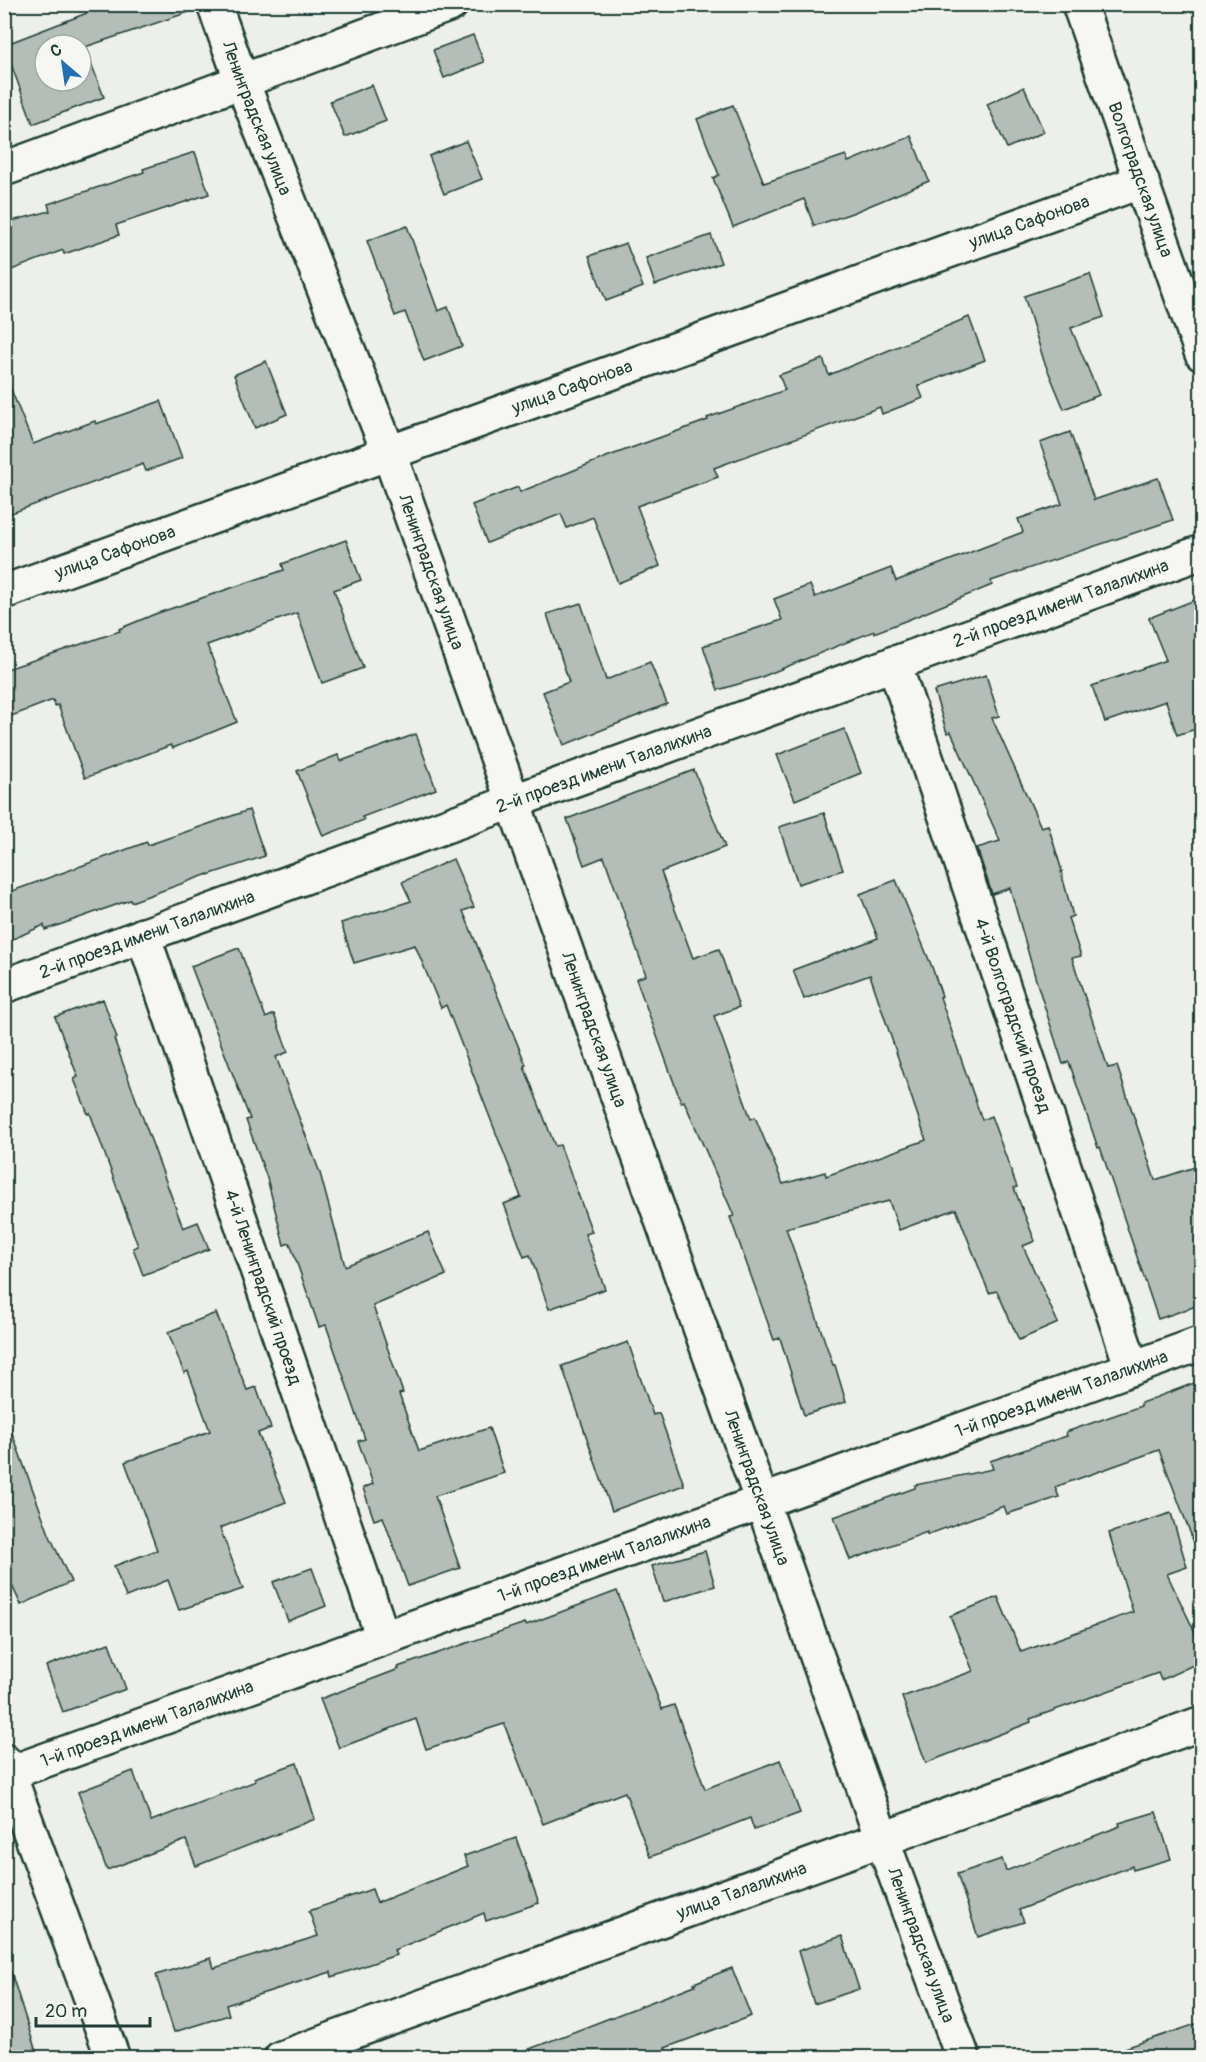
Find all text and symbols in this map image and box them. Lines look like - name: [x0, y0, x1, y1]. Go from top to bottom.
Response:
- north arrow: [33, 33, 93, 93]
- street label: Ленинградская улица: [216, 37, 297, 199]
- text: С: [47, 40, 65, 62]
- street label: Волгоградская улица: [1102, 99, 1178, 260]
- street label: улица Сафонова: [965, 190, 1093, 255]
- street label: улица Сафонова: [508, 355, 636, 420]
- street label: Ленинградская улица: [392, 490, 469, 653]
- street label: улица Сафонова: [51, 520, 179, 585]
- street label: 2-й проезд имени Талалихина: [950, 554, 1172, 653]
- street label: 2-й проезд имени Талалихина: [493, 720, 715, 819]
- street label: 2-й проезд имени Талалихина: [36, 885, 258, 984]
- street label: 4-й Волгоградский проезд: [969, 915, 1056, 1116]
- street label: Ленинградская улица: [555, 948, 632, 1111]
- street label: 4-й Ленинградский проезд: [219, 1187, 307, 1388]
- street label: 1-й проезд имени Талалихина: [952, 1345, 1171, 1443]
- street label: Ленинградская улица: [718, 1406, 795, 1569]
- street label: 1-й проезд имени Талалихина: [495, 1510, 714, 1608]
- street label: 1-й проезд имени Талалихина: [38, 1675, 257, 1773]
- street label: улица Талалихина: [672, 1857, 810, 1926]
- street label: Ленинградская улица: [881, 1864, 960, 2026]
- scale bar: [36, 1990, 150, 2028]
- text: 20 m: [45, 2000, 87, 2023]

